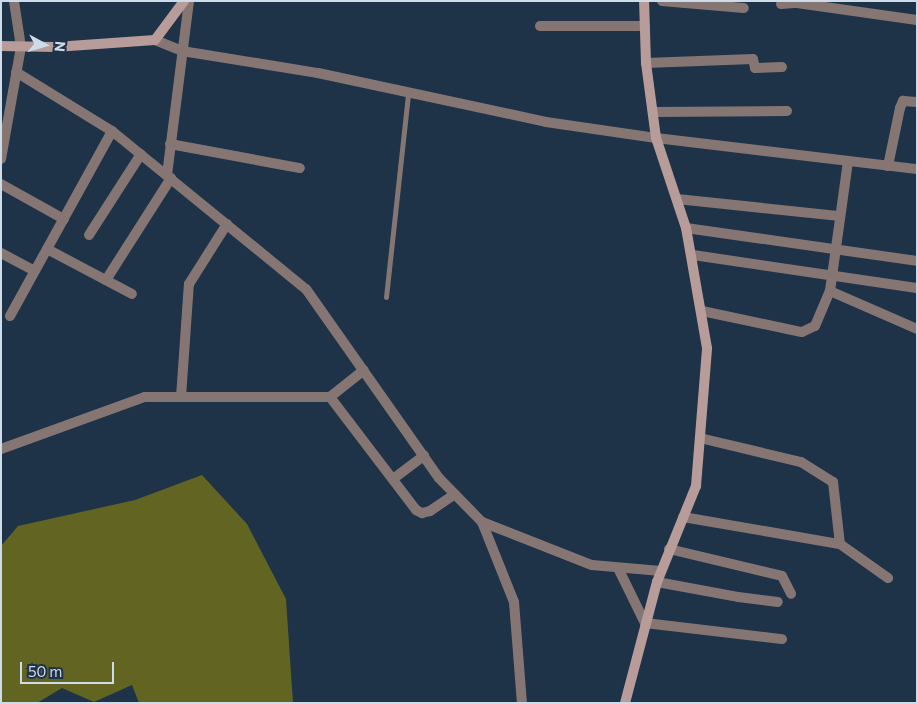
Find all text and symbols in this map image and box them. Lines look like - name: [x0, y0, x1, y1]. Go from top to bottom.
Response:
- north arrow: [20, 20, 70, 70]
- text: N: [51, 41, 69, 53]
- scale bar: [22, 652, 116, 684]
- text: 50 m: [28, 662, 62, 680]

